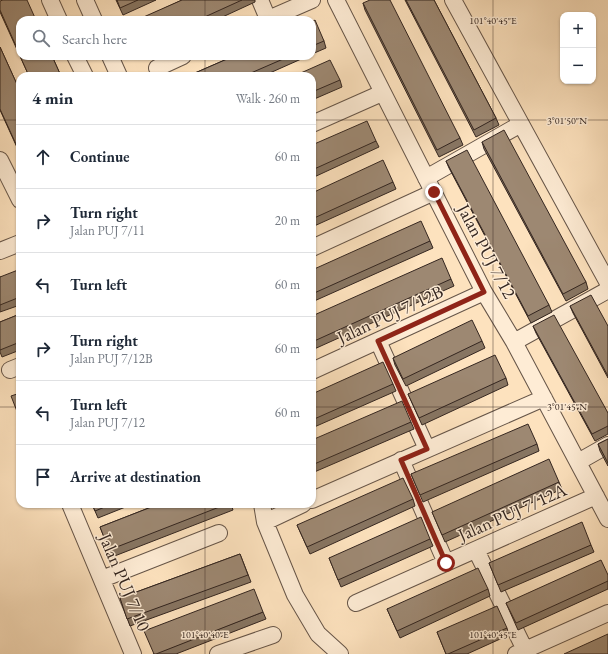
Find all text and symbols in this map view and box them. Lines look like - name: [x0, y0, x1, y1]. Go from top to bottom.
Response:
- map controls: [560, 12, 596, 84]
- button: +: [560, 12, 596, 48]
- text: 101°40'45"E: [469, 14, 517, 27]
- search box: [16, 16, 316, 60]
- icon: search: [30, 27, 52, 49]
- text: Search here: [62, 29, 127, 48]
- button: −: [560, 48, 596, 84]
- text: 4 min: [32, 87, 73, 109]
- text: Walk · 260 m: [236, 90, 300, 107]
- text: 3°01'50"N: [547, 114, 587, 127]
- icon: ahead: [32, 146, 54, 168]
- text: Continue: [70, 147, 130, 166]
- text: 60 m: [275, 148, 300, 165]
- route end: [425, 183, 443, 201]
- street label: Jalan PUJ 7/12: [452, 198, 522, 303]
- text: Turn right: [70, 203, 138, 222]
- icon: right: [32, 210, 54, 232]
- text: 20 m: [275, 212, 300, 229]
- text: Jalan PUJ 7/11: [70, 222, 145, 239]
- icon: left: [32, 274, 54, 296]
- text: Turn left: [70, 275, 127, 294]
- text: 60 m: [275, 276, 300, 293]
- street label: Jalan PUJ 7/12B: [331, 279, 447, 349]
- text: Turn right: [70, 331, 138, 350]
- icon: right: [32, 338, 54, 360]
- text: 60 m: [275, 340, 300, 357]
- text: Jalan PUJ 7/12B: [70, 350, 153, 367]
- text: Turn left: [70, 395, 127, 414]
- text: 3°01'45"N: [547, 400, 587, 413]
- icon: left: [32, 402, 54, 424]
- text: 60 m: [275, 404, 300, 421]
- text: Jalan PUJ 7/12: [70, 414, 145, 431]
- icon: arrive: [32, 466, 54, 488]
- text: Arrive at destination: [70, 467, 201, 486]
- street label: Jalan PUJ 7/12A: [452, 478, 570, 547]
- street label: Jalan PUJ 7/10: [93, 528, 156, 635]
- route start: [437, 554, 455, 572]
- text: 101°40'40"E: [181, 628, 229, 641]
- text: 101°40'45"E: [469, 628, 517, 641]

